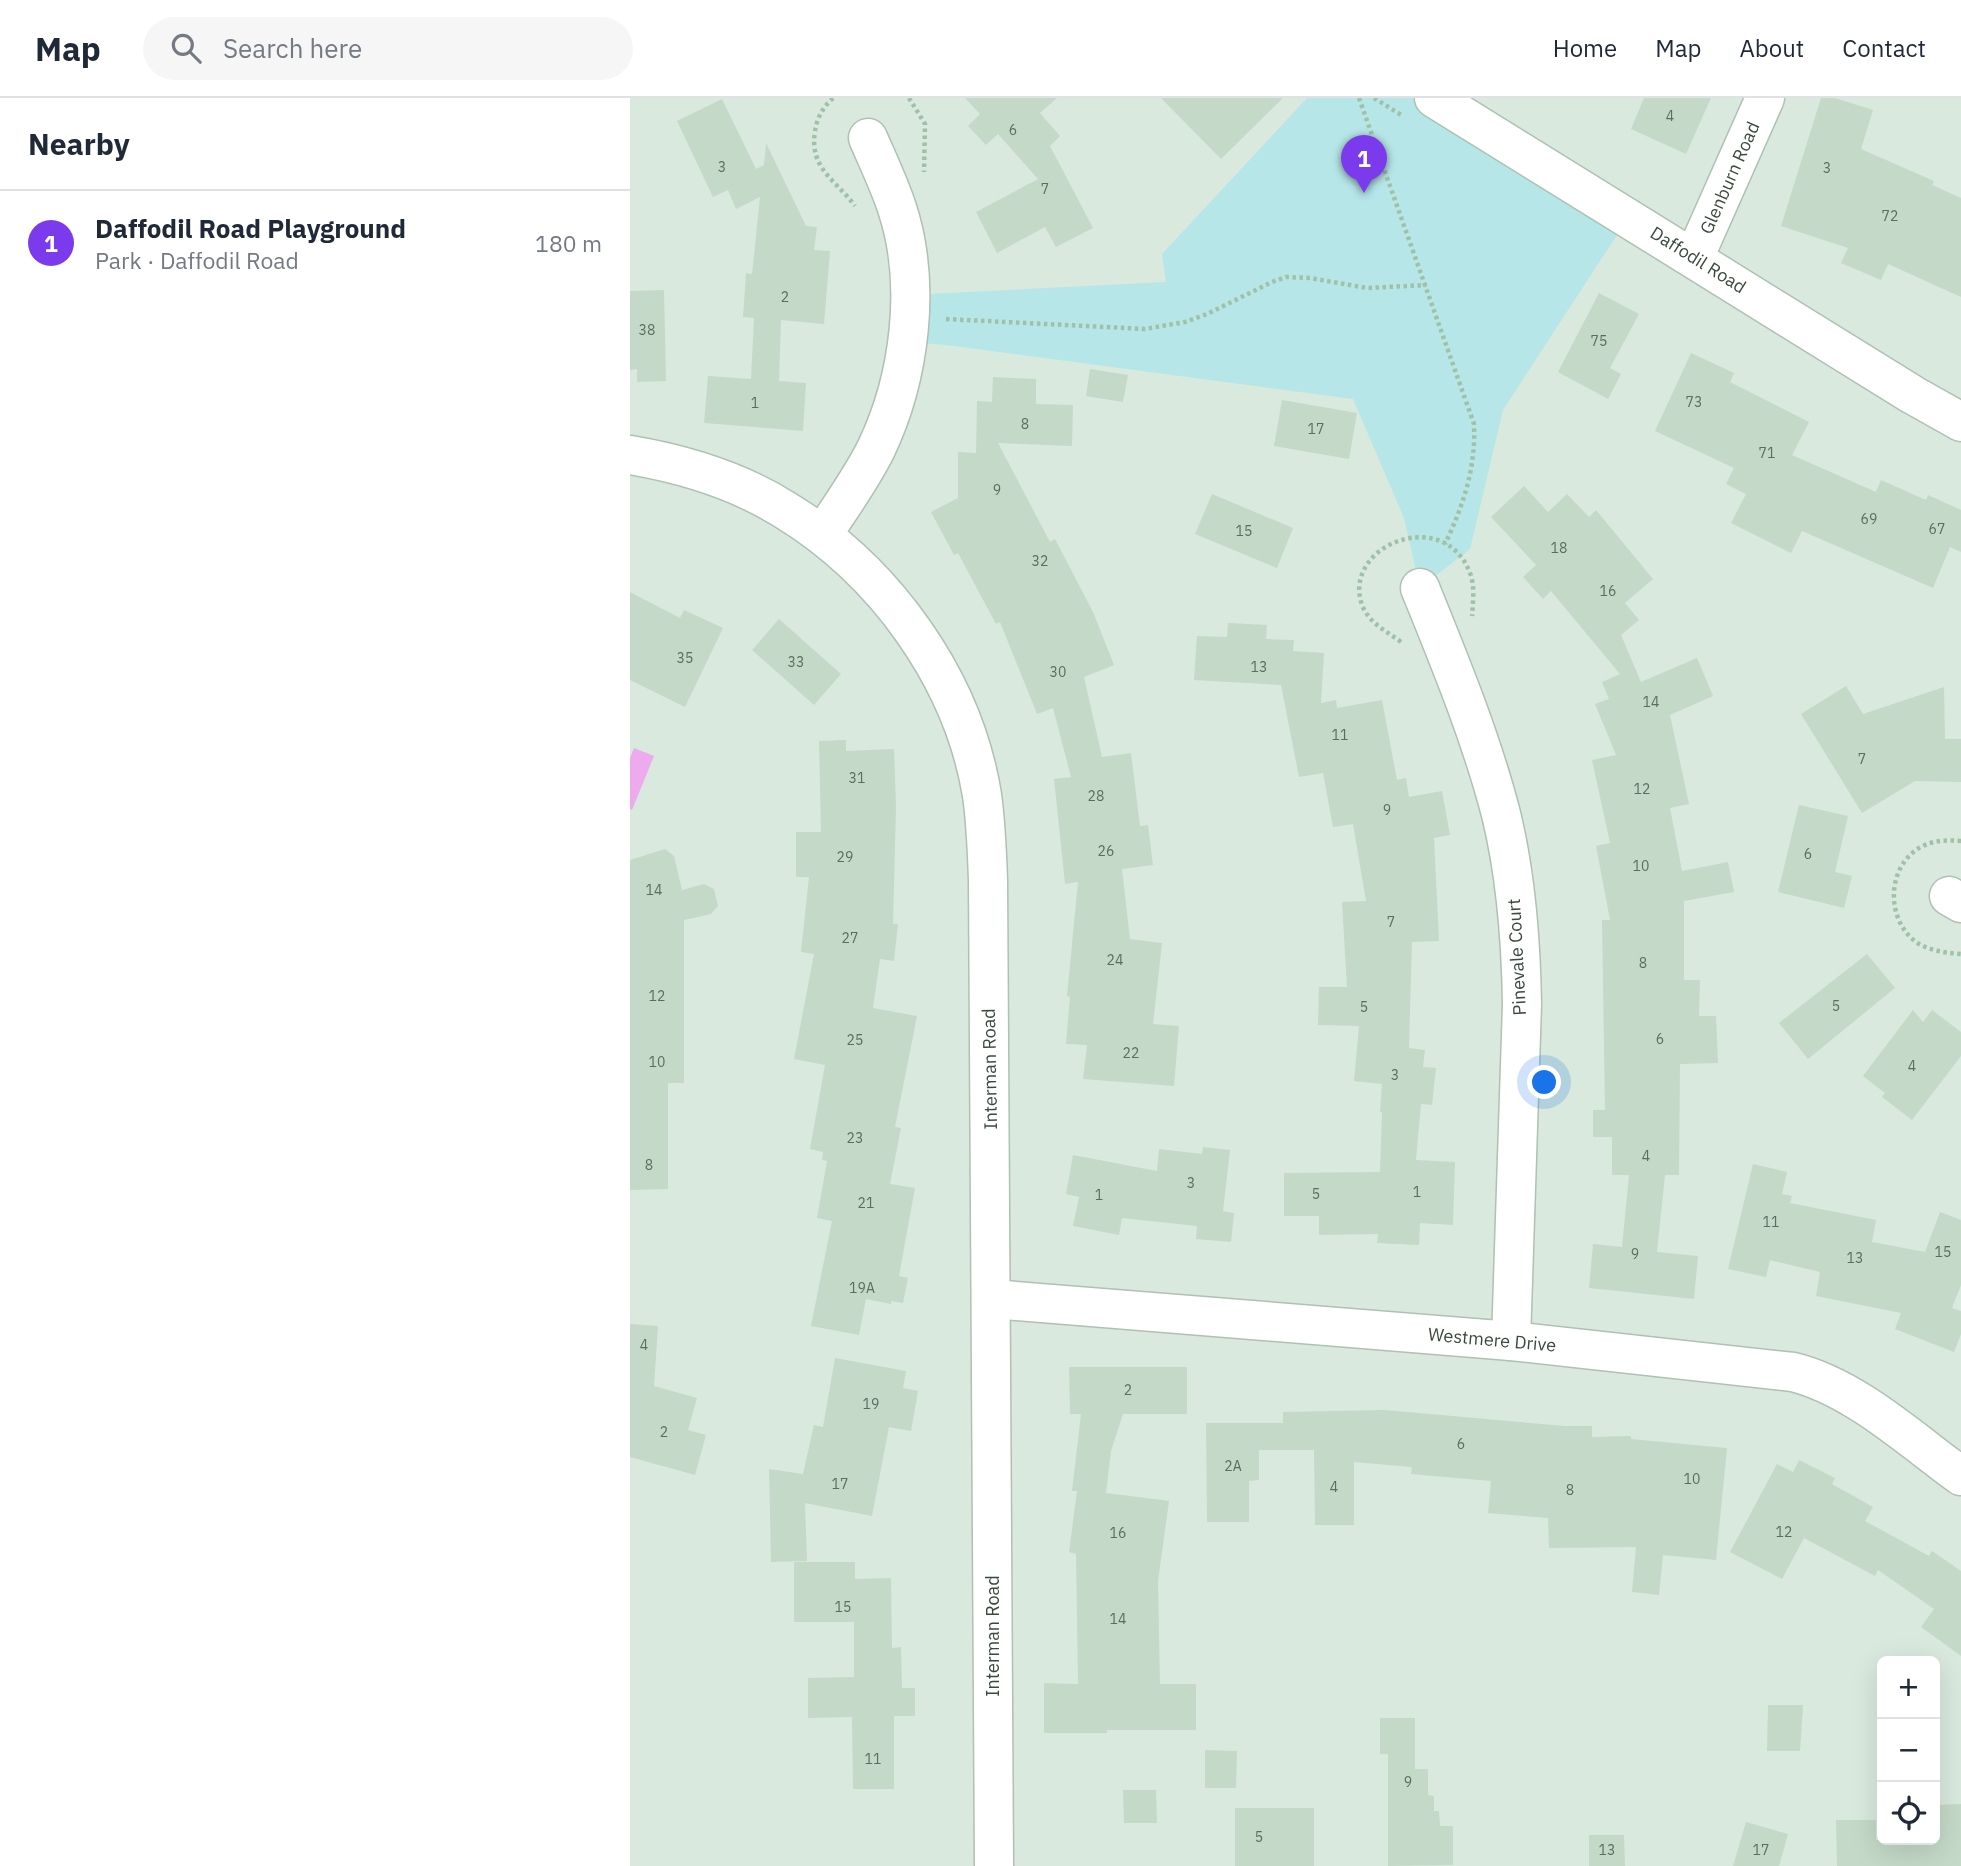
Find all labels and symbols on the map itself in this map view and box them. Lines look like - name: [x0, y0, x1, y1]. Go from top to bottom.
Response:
- house number: 4: [1666, 107, 1674, 125]
- street label: Glenburn Road: [1695, 118, 1765, 238]
- house number: 6: [1009, 121, 1017, 139]
- pin: 1: [1341, 135, 1387, 193]
- house number: 3: [718, 158, 726, 176]
- house number: 3: [1823, 159, 1831, 177]
- house number: 7: [1041, 180, 1049, 198]
- house number: 72: [1882, 207, 1898, 225]
- street label: Daffodil Road: [1646, 221, 1751, 298]
- house number: 2: [781, 288, 789, 306]
- house number: 38: [639, 321, 655, 339]
- house number: 75: [1591, 332, 1607, 350]
- house number: 73: [1686, 393, 1702, 411]
- house number: 1: [751, 394, 759, 412]
- house number: 8: [1021, 415, 1029, 433]
- house number: 17: [1308, 420, 1324, 438]
- house number: 71: [1759, 444, 1775, 462]
- house number: 9: [993, 481, 1001, 499]
- house number: 69: [1861, 510, 1877, 528]
- house number: 67: [1929, 520, 1945, 538]
- house number: 15: [1236, 522, 1252, 540]
- house number: 18: [1551, 539, 1567, 557]
- house number: 32: [1032, 552, 1048, 570]
- house number: 16: [1600, 582, 1616, 600]
- house number: 35: [677, 649, 693, 667]
- house number: 33: [788, 653, 804, 671]
- house number: 13: [1251, 658, 1267, 676]
- house number: 30: [1050, 663, 1066, 681]
- house number: 14: [1643, 693, 1659, 711]
- house number: 11: [1332, 726, 1348, 744]
- house number: 7: [1858, 750, 1866, 768]
- house number: 31: [849, 769, 865, 787]
- house number: 12: [1634, 780, 1650, 798]
- house number: 28: [1088, 787, 1104, 805]
- house number: 9: [1383, 801, 1391, 819]
- house number: 26: [1098, 842, 1114, 860]
- house number: 6: [1804, 845, 1812, 863]
- house number: 29: [837, 848, 853, 866]
- house number: 10: [1633, 857, 1649, 875]
- house number: 14: [646, 881, 662, 899]
- street label: Pinevale Court: [1502, 898, 1531, 1016]
- house number: 7: [1387, 913, 1395, 931]
- house number: 27: [842, 929, 858, 947]
- house number: 24: [1107, 951, 1123, 969]
- house number: 8: [1639, 954, 1647, 972]
- house number: 12: [649, 987, 665, 1005]
- house number: 5: [1832, 997, 1840, 1015]
- house number: 5: [1360, 998, 1368, 1016]
- street label: Interman Road: [977, 1008, 1002, 1130]
- house number: 6: [1656, 1030, 1664, 1048]
- house number: 25: [847, 1031, 863, 1049]
- house number: 22: [1123, 1044, 1139, 1062]
- house number: 10: [649, 1053, 665, 1071]
- house number: 4: [1908, 1057, 1916, 1075]
- your location: [1527, 1065, 1561, 1099]
- house number: 3: [1391, 1066, 1399, 1084]
- house number: 23: [847, 1129, 863, 1147]
- house number: 4: [1642, 1147, 1650, 1165]
- house number: 8: [645, 1156, 653, 1174]
- house number: 3: [1187, 1174, 1195, 1192]
- house number: 1: [1413, 1183, 1421, 1201]
- house number: 5: [1312, 1185, 1320, 1203]
- house number: 1: [1095, 1186, 1103, 1204]
- house number: 21: [858, 1194, 874, 1212]
- house number: 11: [1763, 1213, 1779, 1231]
- house number: 15: [1935, 1243, 1951, 1261]
- house number: 9: [1631, 1245, 1639, 1263]
- house number: 13: [1847, 1249, 1863, 1267]
- house number: 19A: [849, 1279, 875, 1297]
- street label: Westmere Drive: [1427, 1322, 1557, 1357]
- house number: 4: [640, 1336, 648, 1354]
- house number: 2: [1124, 1381, 1132, 1399]
- house number: 19: [863, 1395, 879, 1413]
- house number: 2: [660, 1423, 668, 1441]
- house number: 6: [1457, 1435, 1465, 1453]
- house number: 2A: [1224, 1457, 1242, 1475]
- house number: 10: [1684, 1470, 1700, 1488]
- house number: 17: [832, 1475, 848, 1493]
- house number: 4: [1330, 1478, 1338, 1496]
- house number: 8: [1566, 1481, 1574, 1499]
- house number: 12: [1776, 1523, 1792, 1541]
- house number: 16: [1110, 1524, 1126, 1542]
- street label: Interman Road: [981, 1575, 1004, 1697]
- house number: 15: [835, 1598, 851, 1616]
- house number: 14: [1110, 1610, 1126, 1628]
- house number: 11: [865, 1750, 881, 1768]
- house number: 9: [1404, 1773, 1412, 1791]
- house number: 5: [1255, 1828, 1263, 1846]
- house number: 13: [1599, 1841, 1615, 1859]
- house number: 17: [1753, 1841, 1769, 1859]

